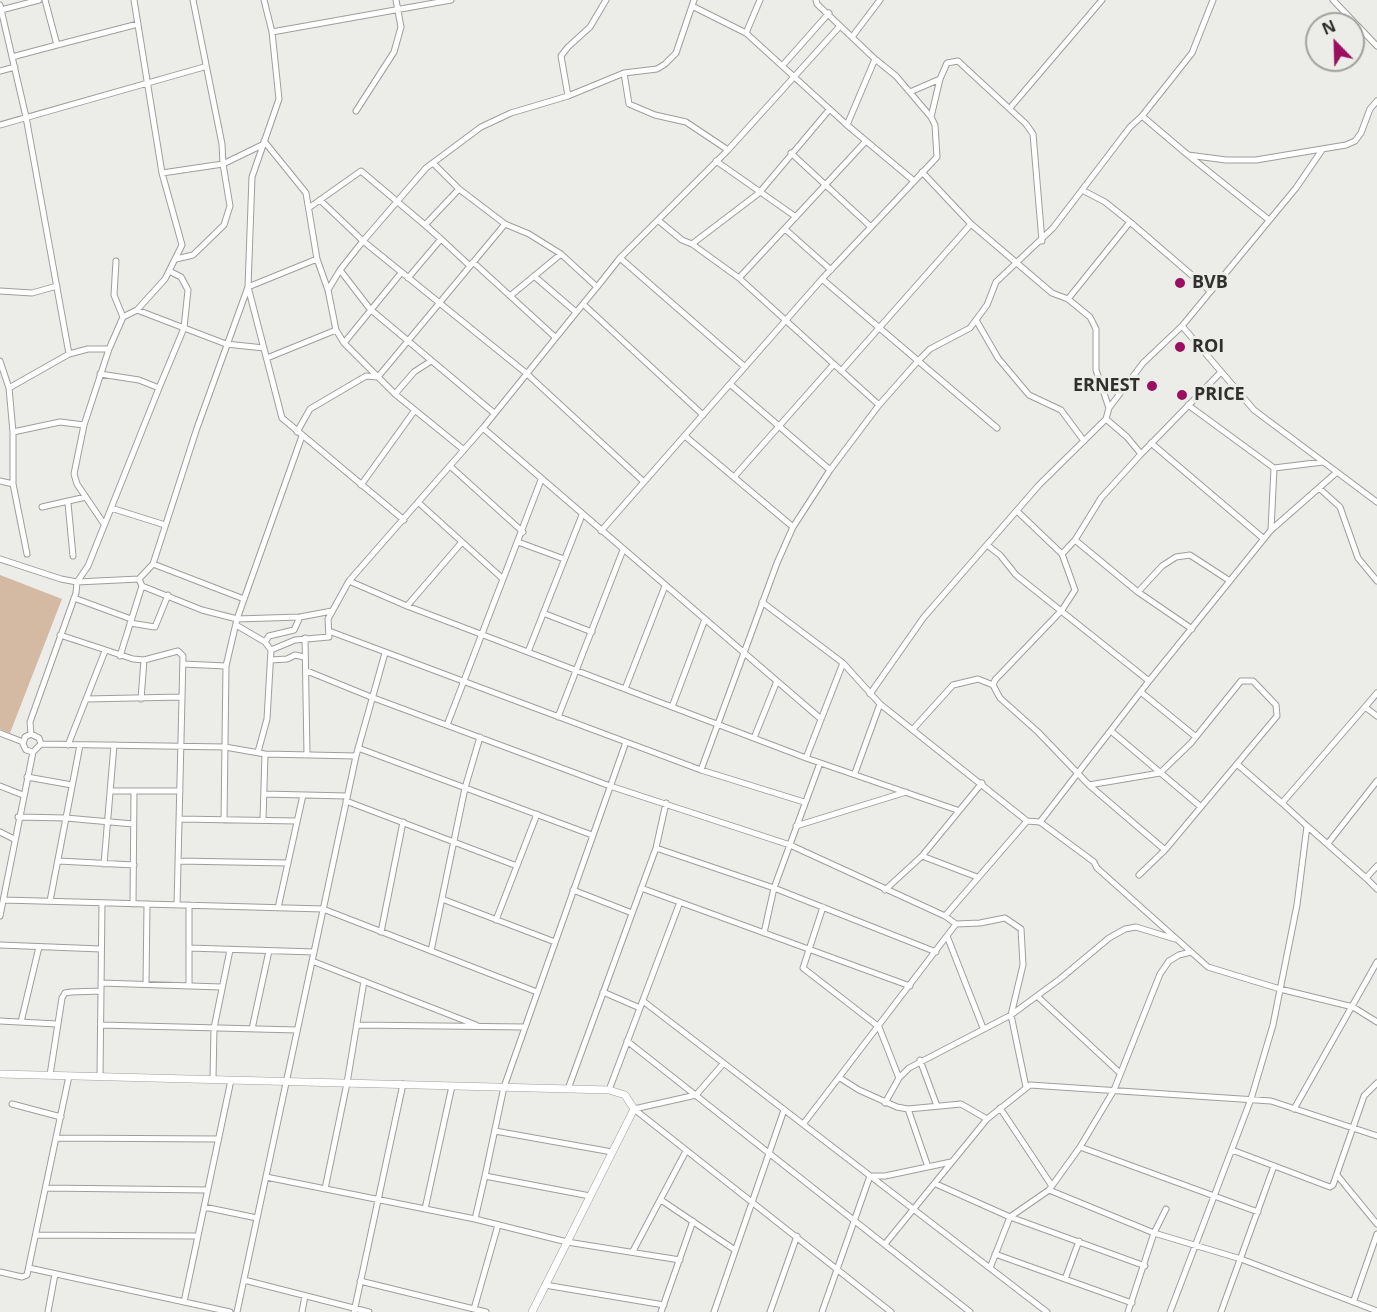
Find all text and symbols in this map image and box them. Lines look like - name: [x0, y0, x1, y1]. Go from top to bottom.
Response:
- north arrow: [1305, 12, 1365, 72]
- text: N: [1318, 15, 1339, 40]
- place label: BVB: [1192, 272, 1228, 294]
- marker: BVB: [1173, 276, 1187, 290]
- place label: ROI: [1192, 336, 1224, 358]
- marker: ROI: [1173, 340, 1187, 354]
- place label: ERNEST: [1073, 375, 1140, 397]
- marker: ERNEST: [1145, 379, 1159, 393]
- place label: PRICE: [1194, 384, 1245, 406]
- marker: PRICE: [1175, 388, 1189, 402]

